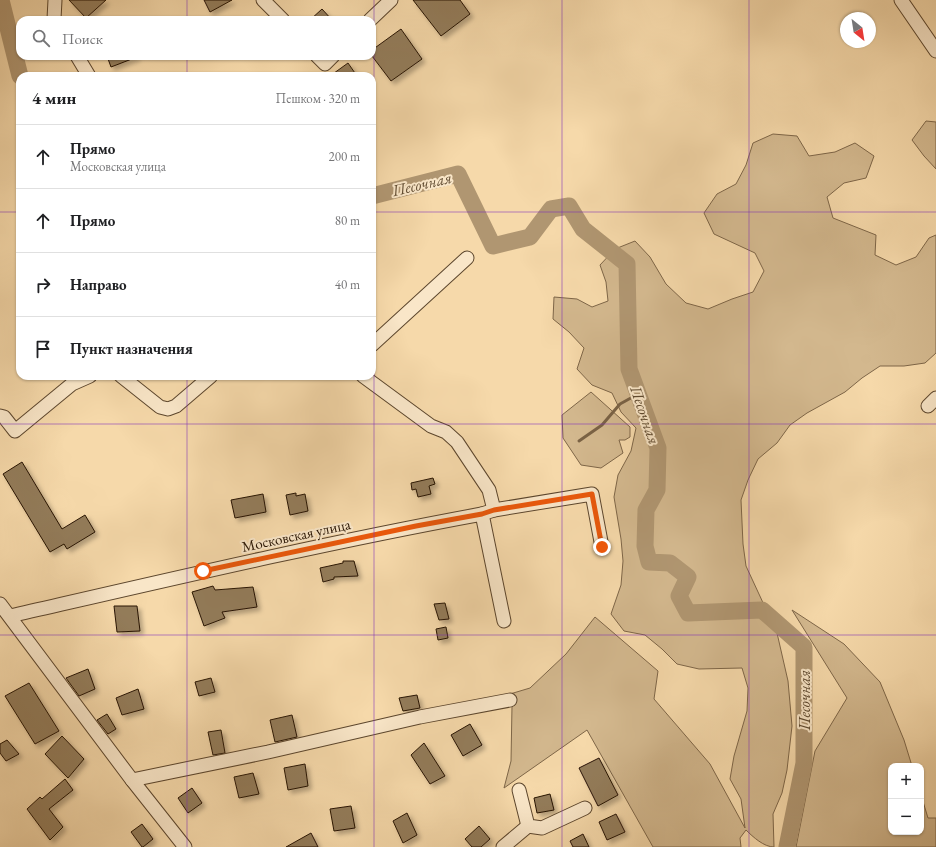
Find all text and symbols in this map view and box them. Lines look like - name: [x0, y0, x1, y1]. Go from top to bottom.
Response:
- north arrow: [840, 12, 876, 48]
- search box: [16, 16, 376, 60]
- icon: search: [30, 27, 52, 49]
- text: Поиск: [62, 29, 103, 48]
- text: 4 мин: [32, 87, 76, 109]
- text: Пешком · 320 m: [276, 90, 360, 107]
- text: Прямо: [70, 139, 115, 158]
- icon: ahead: [32, 146, 54, 168]
- text: 200 m: [329, 148, 360, 165]
- text: Московская улица: [70, 158, 166, 175]
- water label: Песочная: [389, 167, 454, 201]
- icon: ahead: [32, 210, 54, 232]
- text: Прямо: [70, 211, 115, 230]
- text: 80 m: [335, 212, 360, 229]
- icon: right: [32, 274, 54, 296]
- text: Направо: [70, 275, 127, 294]
- text: 40 m: [335, 276, 360, 293]
- icon: arrive: [32, 338, 54, 360]
- text: Пункт назначения: [70, 339, 193, 358]
- water label: Песочная: [625, 382, 665, 447]
- street label: Московская улица: [240, 514, 352, 556]
- route end: [593, 538, 611, 556]
- route start: [194, 562, 212, 580]
- water label: Песочная: [794, 670, 815, 731]
- map controls: [888, 763, 924, 835]
- button: +: [888, 763, 924, 799]
- button: −: [888, 799, 924, 835]

